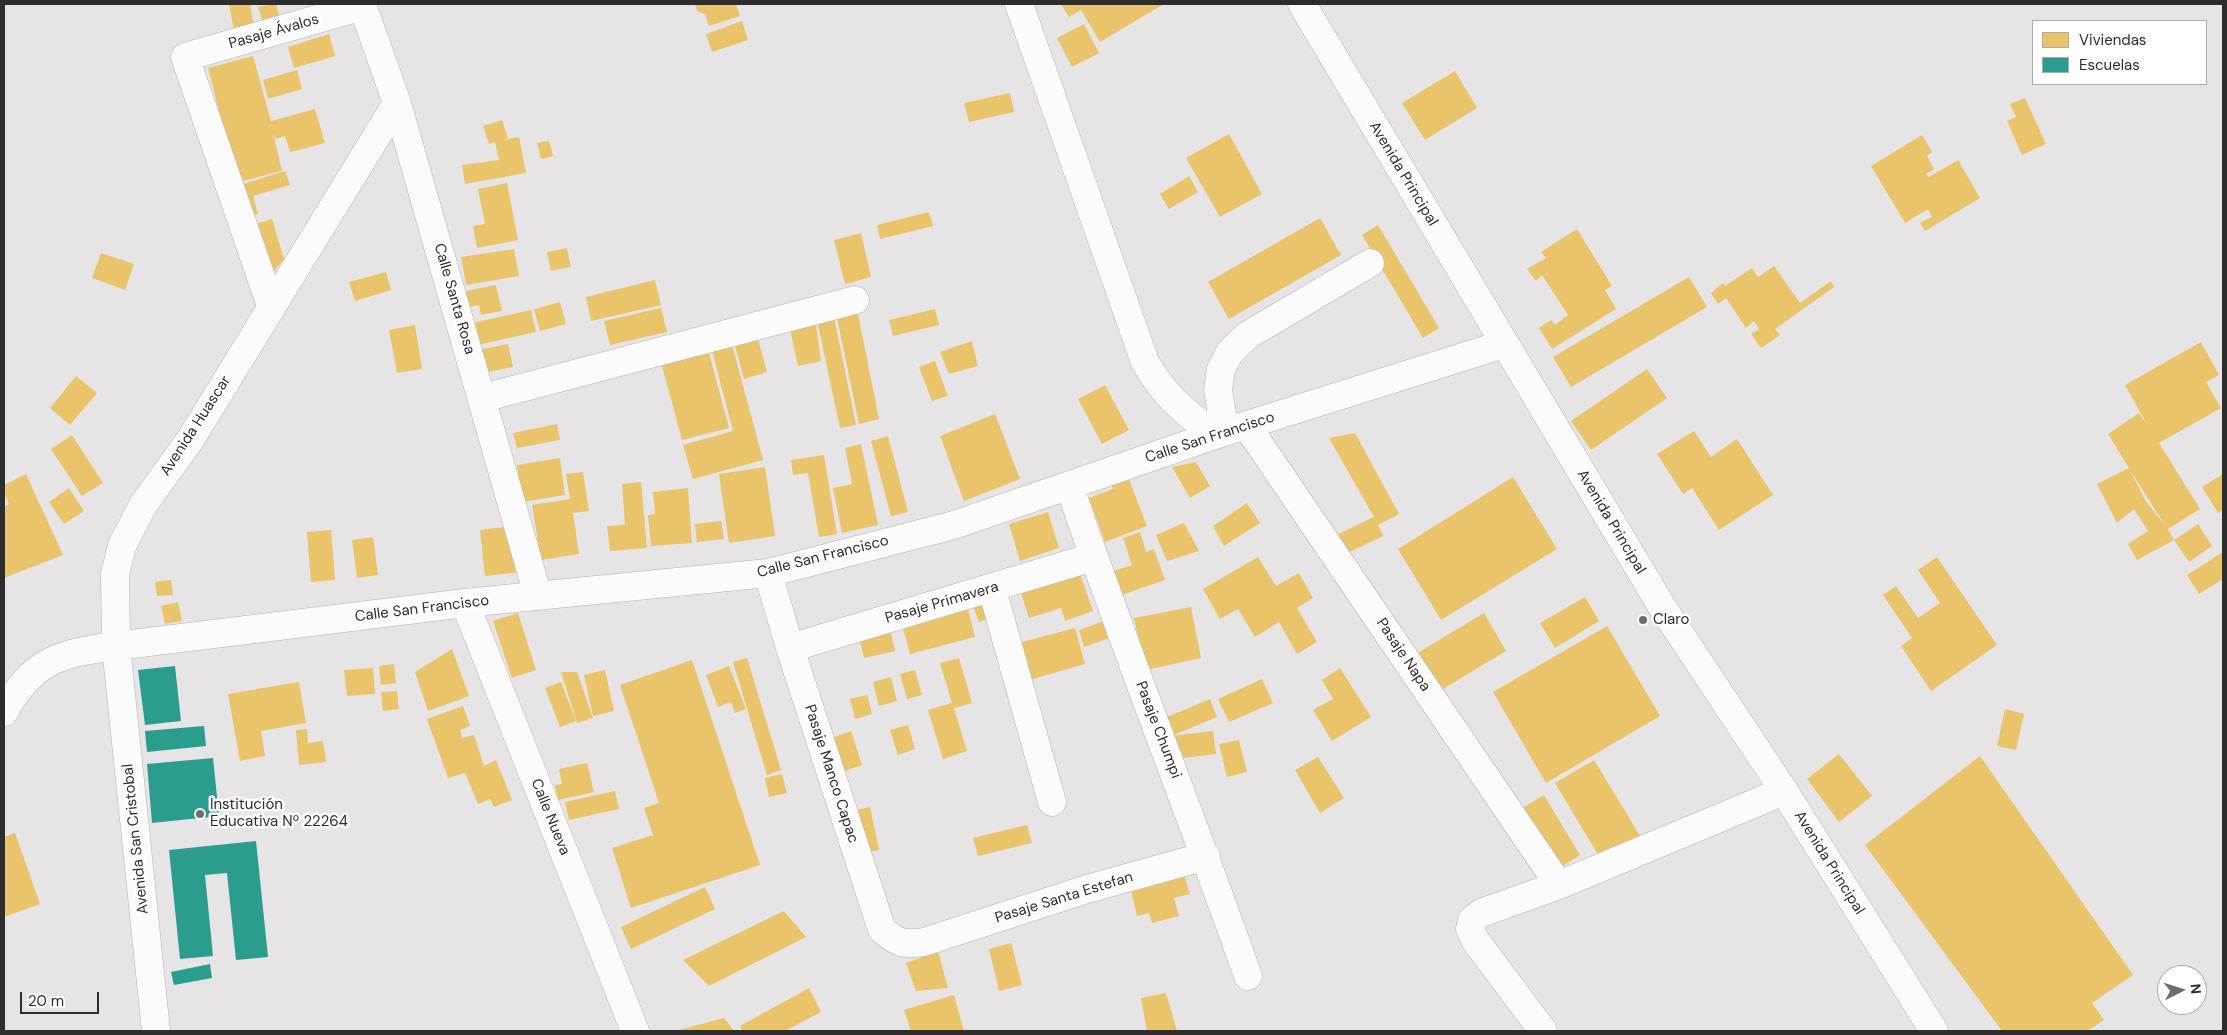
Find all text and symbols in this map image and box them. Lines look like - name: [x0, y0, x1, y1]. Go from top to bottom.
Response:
- street label: Pasaje Ávalos: [227, 11, 321, 53]
- legend: [2032, 20, 2207, 85]
- text: Viviendas: [2079, 30, 2146, 50]
- text: Escuelas: [2079, 55, 2140, 75]
- street label: Avenida Principal: [1365, 119, 1441, 229]
- street label: Calle Santa Rosa: [430, 241, 478, 357]
- street label: Avenida Huascar: [157, 373, 235, 479]
- street label: Calle San Francisco: [1143, 409, 1277, 467]
- street label: Avenida Principal: [1573, 467, 1649, 577]
- street label: Calle San Francisco: [755, 532, 891, 582]
- street label: Pasaje Primavera: [883, 578, 1001, 628]
- street label: Calle San Francisco: [354, 592, 490, 626]
- place label: Claro: [1653, 611, 1689, 629]
- marker: Claro: [1637, 614, 1649, 626]
- street label: Pasaje Napa: [1372, 615, 1434, 695]
- street label: Pasaje Chumpi: [1131, 679, 1185, 781]
- street label: Pasaje Manco Capac: [800, 703, 862, 845]
- street label: Avenida San Cristobal: [119, 763, 153, 915]
- street label: Calle Nueva: [526, 776, 574, 858]
- place label: Institución Educativa Nº 22264: [210, 796, 348, 831]
- marker: Institución Educativa Nº 22264: [194, 808, 206, 820]
- street label: Avenida Principal: [1790, 808, 1868, 918]
- street label: Pasaje Santa Estefan: [993, 868, 1135, 928]
- north arrow: [2157, 965, 2207, 1015]
- scale bar: [22, 982, 101, 1014]
- text: N: [2187, 983, 2205, 995]
- text: 20 m: [28, 991, 64, 1011]

